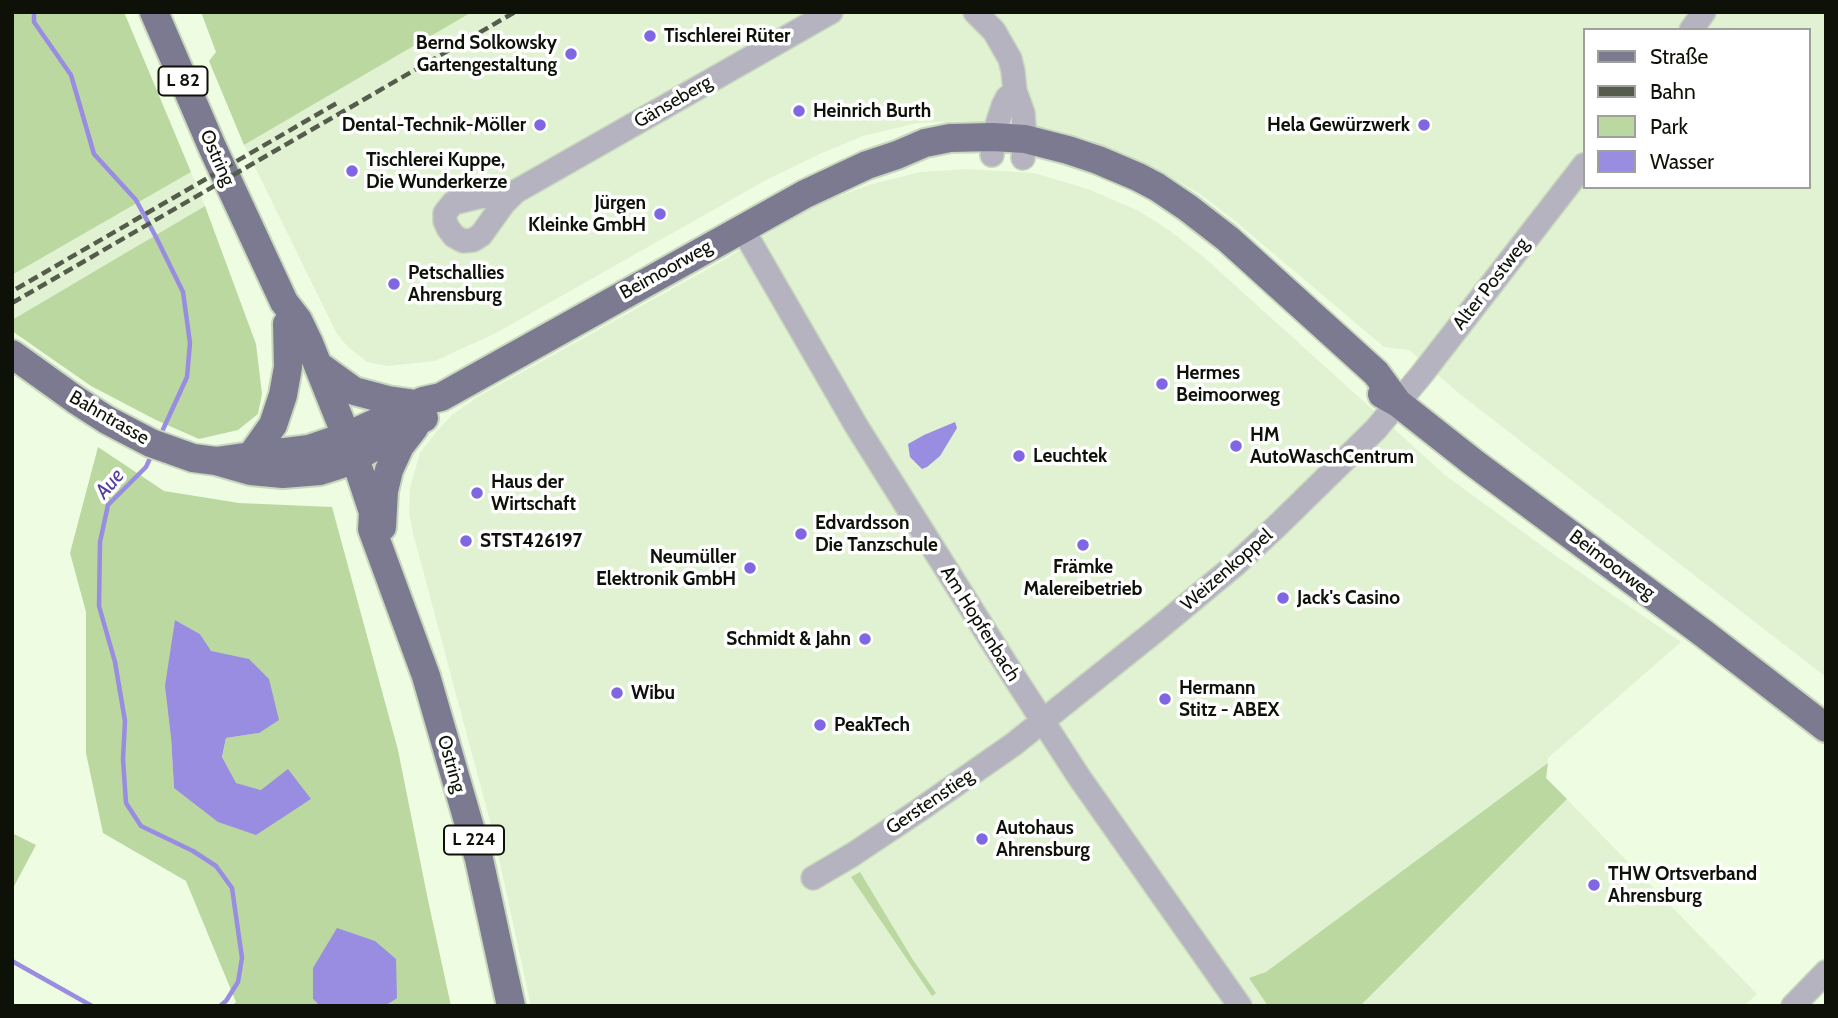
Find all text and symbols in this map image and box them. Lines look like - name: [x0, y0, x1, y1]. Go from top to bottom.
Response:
- place label: Tischlerei Rüter: [664, 25, 790, 47]
- marker: Tischlerei Rüter: [642, 28, 658, 44]
- legend: [1582, 28, 1810, 189]
- place label: Bernd Solkowsky Gartengestaltung: [416, 32, 557, 76]
- text: Straße: [1650, 44, 1708, 69]
- marker: Bernd Solkowsky Gartengestaltung: [563, 46, 579, 62]
- road number: L 82: [158, 66, 208, 96]
- street label: Gänseberg: [630, 71, 716, 133]
- text: Bahn: [1650, 79, 1696, 104]
- place label: Heinrich Burth: [813, 100, 931, 122]
- marker: Heinrich Burth: [791, 103, 807, 119]
- place label: Dental-Technik-Möller: [342, 114, 526, 136]
- place label: Hela Gewürzwerk: [1267, 114, 1410, 136]
- text: Park: [1650, 114, 1688, 139]
- marker: Dental-Technik-Möller: [532, 117, 548, 133]
- marker: Hela Gewürzwerk: [1416, 117, 1432, 133]
- street label: Ostring: [195, 126, 239, 190]
- place label: Tischlerei Kuppe, Die Wunderkerze: [366, 149, 507, 193]
- text: Wasser: [1650, 149, 1714, 174]
- marker: Tischlerei Kuppe, Die Wunderkerze: [344, 163, 360, 179]
- place label: Jürgen Kleinke GmbH: [528, 192, 646, 236]
- marker: Jürgen Kleinke GmbH: [652, 206, 668, 222]
- street label: Alter Postweg: [1448, 233, 1534, 335]
- street label: Beimoorweg: [616, 235, 716, 305]
- place label: Petschallies Ahrensburg: [408, 262, 504, 306]
- marker: Petschallies Ahrensburg: [386, 276, 402, 292]
- place label: Hermes Beimoorweg: [1176, 362, 1280, 406]
- marker: Hermes Beimoorweg: [1154, 376, 1170, 392]
- street label: Bahntrasse: [65, 386, 153, 450]
- place label: HM AutoWaschCentrum: [1250, 424, 1414, 468]
- marker: HM AutoWaschCentrum: [1228, 438, 1244, 454]
- place label: Leuchtek: [1033, 445, 1107, 467]
- marker: Leuchtek: [1011, 448, 1027, 464]
- water label: Aue: [90, 464, 130, 504]
- place label: Haus der Wirtschaft: [491, 471, 576, 515]
- marker: Haus der Wirtschaft: [469, 485, 485, 501]
- place label: Edvardsson Die Tanzschule: [815, 512, 938, 556]
- street label: Weizenkoppel: [1177, 524, 1277, 616]
- street label: Beimoorweg: [1565, 525, 1659, 605]
- marker: Edvardsson Die Tanzschule: [793, 526, 809, 542]
- place label: STST426197: [480, 530, 582, 552]
- marker: STST426197: [458, 533, 474, 549]
- marker: Främke Malereibetrieb: [1075, 537, 1091, 553]
- place label: Neumüller Elektronik GmbH: [596, 546, 736, 590]
- place label: Främke Malereibetrieb: [1024, 556, 1142, 600]
- marker: Neumüller Elektronik GmbH: [742, 560, 758, 576]
- street label: Am Hopfenbach: [935, 562, 1025, 686]
- place label: Jack's Casino: [1297, 587, 1400, 609]
- marker: Jack's Casino: [1275, 590, 1291, 606]
- place label: Schmidt & Jahn: [726, 628, 851, 650]
- marker: Schmidt & Jahn: [857, 631, 873, 647]
- place label: Hermann Stitz - ABEX: [1179, 677, 1279, 721]
- place label: Wibu: [631, 682, 675, 704]
- marker: Wibu: [609, 685, 625, 701]
- marker: Hermann Stitz - ABEX: [1157, 691, 1173, 707]
- place label: PeakTech: [834, 714, 910, 736]
- marker: PeakTech: [812, 717, 828, 733]
- street label: Ostring: [432, 733, 470, 795]
- street label: Gerstenstieg: [882, 764, 978, 840]
- place label: Autohaus Ahrensburg: [996, 817, 1090, 861]
- road number: L 224: [444, 826, 504, 854]
- marker: Autohaus Ahrensburg: [974, 831, 990, 847]
- place label: THW Ortsverband Ahrensburg: [1608, 863, 1757, 907]
- marker: THW Ortsverband Ahrensburg: [1586, 877, 1602, 893]

